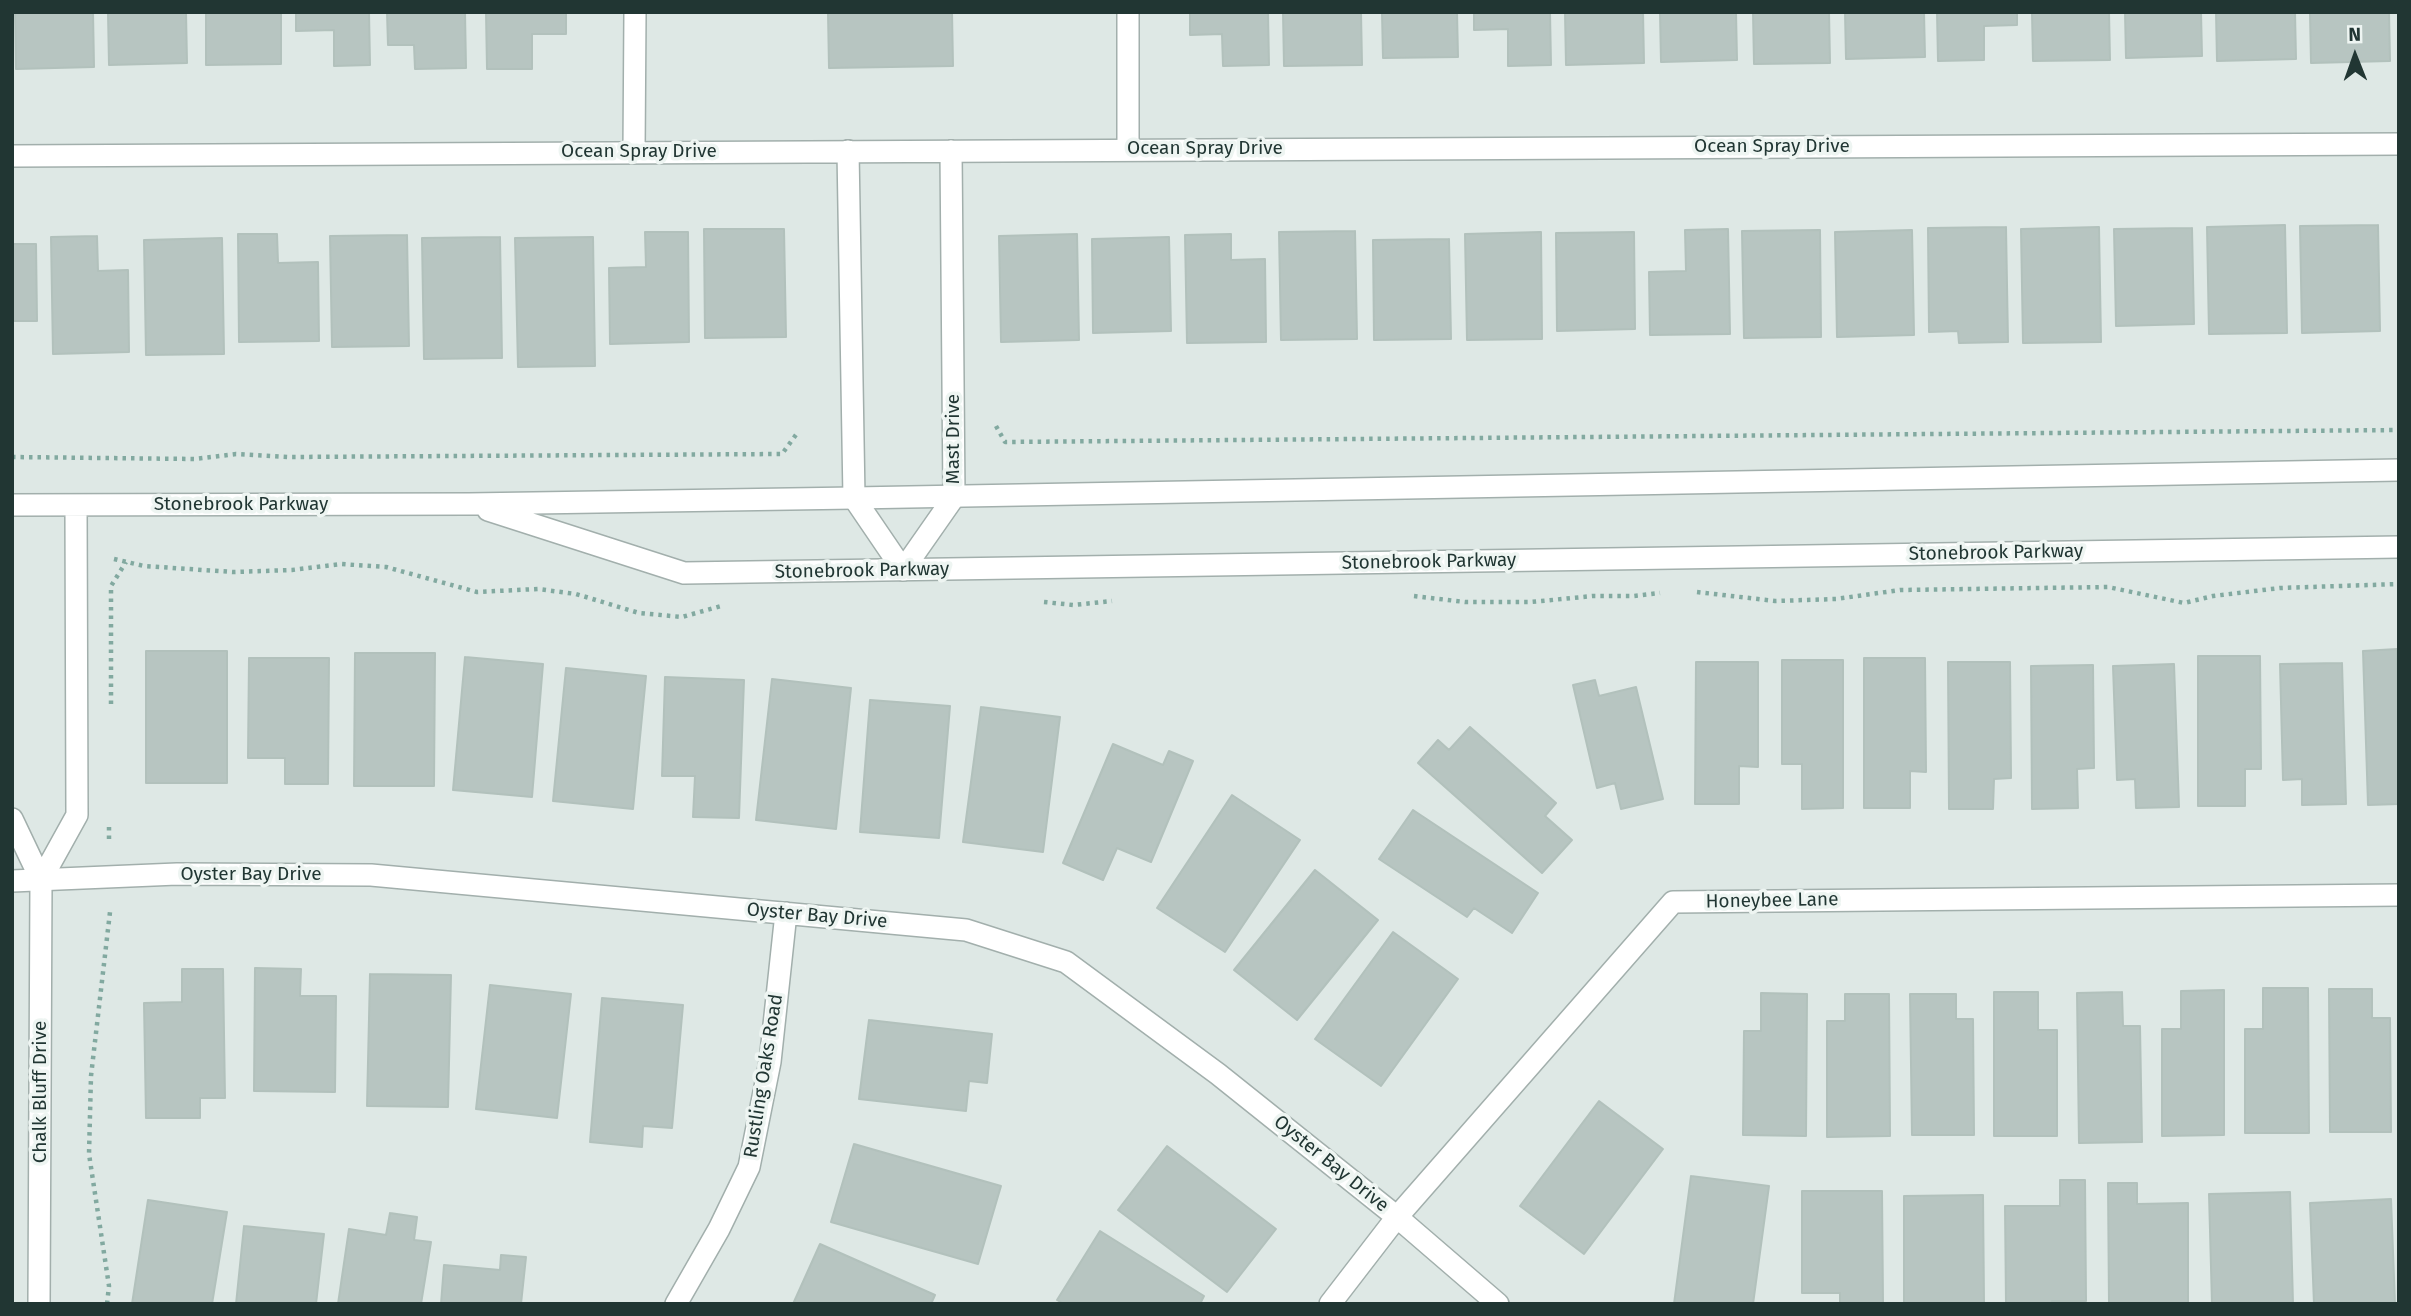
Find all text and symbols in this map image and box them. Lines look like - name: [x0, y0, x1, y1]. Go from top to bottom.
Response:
- north arrow: [2320, 21, 2390, 91]
- text: N: [2348, 23, 2361, 46]
- street label: Ocean Spray Drive: [1694, 136, 1850, 158]
- street label: Ocean Spray Drive: [1127, 138, 1283, 160]
- street label: Ocean Spray Drive: [561, 141, 717, 163]
- street label: Mast Drive: [943, 394, 965, 484]
- street label: Stonebrook Parkway: [154, 494, 328, 516]
- street label: Stonebrook Parkway: [1908, 540, 2084, 566]
- street label: Stonebrook Parkway: [1341, 549, 1517, 575]
- street label: Stonebrook Parkway: [774, 558, 950, 584]
- street label: Oyster Bay Drive: [180, 864, 322, 886]
- street label: Honeybee Lane: [1705, 888, 1839, 914]
- street label: Oyster Bay Drive: [746, 898, 888, 934]
- street label: Rustling Oaks Road: [740, 992, 788, 1160]
- street label: Chalk Bluff Drive: [30, 1021, 52, 1163]
- street label: Oyster Bay Drive: [1269, 1111, 1393, 1217]

